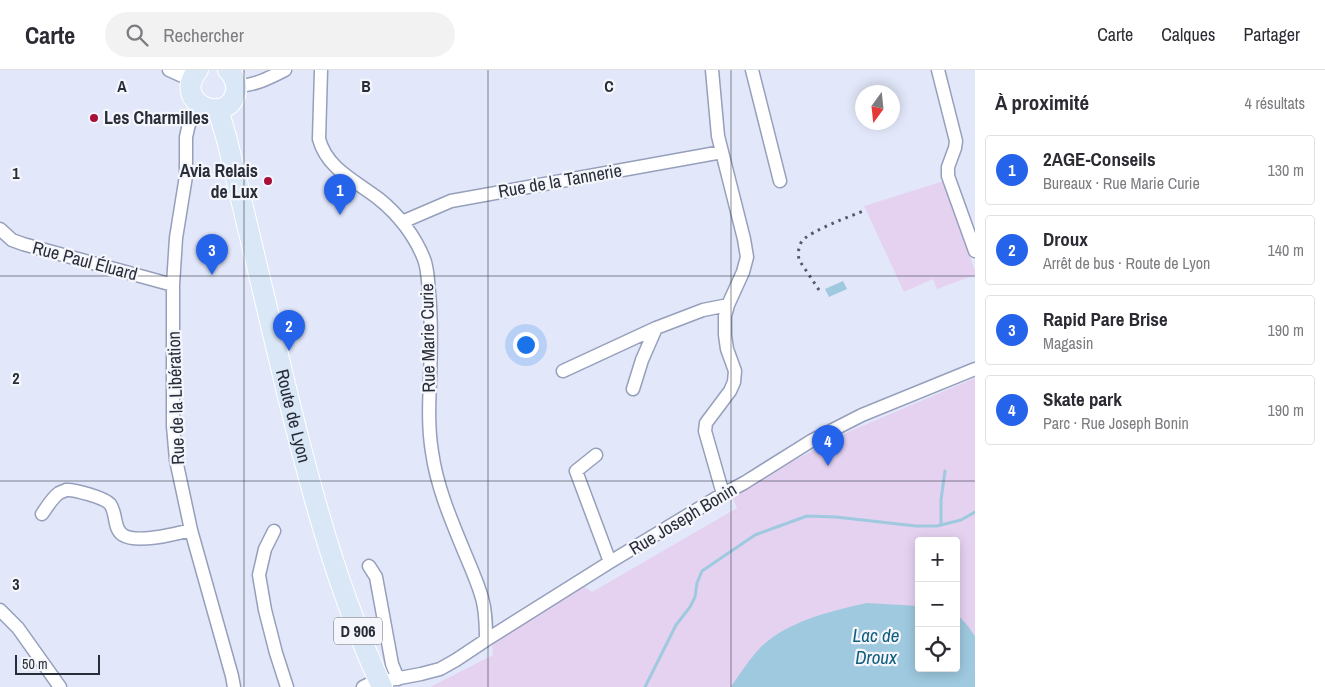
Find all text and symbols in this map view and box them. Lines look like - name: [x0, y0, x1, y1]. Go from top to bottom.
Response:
- search box: [105, 12, 455, 57]
- text: Carte: [25, 19, 75, 51]
- icon: search: [123, 21, 151, 49]
- text: Rechercher: [163, 22, 244, 48]
- text: Carte: [1097, 22, 1133, 47]
- text: Calques: [1161, 22, 1215, 47]
- text: Partager: [1243, 22, 1300, 47]
- text: A: [117, 75, 127, 97]
- text: B: [361, 75, 371, 97]
- text: C: [604, 75, 614, 97]
- north arrow: [855, 85, 900, 130]
- text: À proximité: [995, 88, 1089, 117]
- text: 4 résultats: [1244, 92, 1305, 114]
- place label: Les Charmilles: [104, 105, 209, 130]
- marker: Les Charmilles: [88, 112, 100, 124]
- text: 2AGE-Conseils: [1043, 146, 1156, 172]
- street label: Rue de la Tannerie: [496, 157, 624, 204]
- place label: Avia Relais de Lux: [180, 158, 259, 204]
- text: 1: [1008, 159, 1016, 181]
- text: 130 m: [1268, 159, 1304, 181]
- text: 1: [12, 162, 20, 184]
- text: Bureaux · Rue Marie Curie: [1043, 172, 1200, 194]
- pin: 1: [324, 174, 356, 215]
- marker: Avia Relais de Lux: [262, 175, 274, 187]
- text: Droux: [1043, 226, 1088, 252]
- pin: 3: [196, 234, 228, 275]
- street label: Rue Paul Éluard: [30, 235, 140, 287]
- text: 2: [1008, 239, 1016, 261]
- text: 140 m: [1268, 239, 1304, 261]
- text: Arrêt de bus · Route de Lyon: [1043, 252, 1210, 274]
- street label: Rue Marie Curie: [414, 283, 441, 393]
- text: Rapid Pare Brise: [1043, 306, 1168, 332]
- pin: 2: [273, 310, 305, 351]
- text: 3: [1008, 319, 1016, 341]
- text: 190 m: [1268, 319, 1304, 341]
- street label: Rue de la Libération: [161, 331, 190, 465]
- your location: [513, 332, 539, 358]
- text: Magasin: [1043, 332, 1093, 354]
- street label: Route de Lyon: [270, 366, 317, 465]
- text: 2: [12, 367, 20, 389]
- text: Skate park: [1043, 386, 1122, 412]
- text: 4: [1008, 399, 1016, 421]
- text: 190 m: [1268, 399, 1304, 421]
- text: Parc · Rue Joseph Bonin: [1043, 412, 1189, 434]
- pin: 4: [812, 425, 844, 466]
- street label: Rue Joseph Bonin: [624, 477, 741, 561]
- map controls: [915, 537, 960, 672]
- button: +: [915, 537, 960, 582]
- text: 3: [12, 573, 20, 595]
- button: −: [915, 582, 960, 627]
- road number: D 906: [334, 618, 382, 644]
- water label: Lac de Droux: [853, 622, 899, 670]
- button: locate: [915, 627, 960, 672]
- scale bar: [15, 652, 100, 675]
- text: 50 m: [22, 655, 48, 673]

